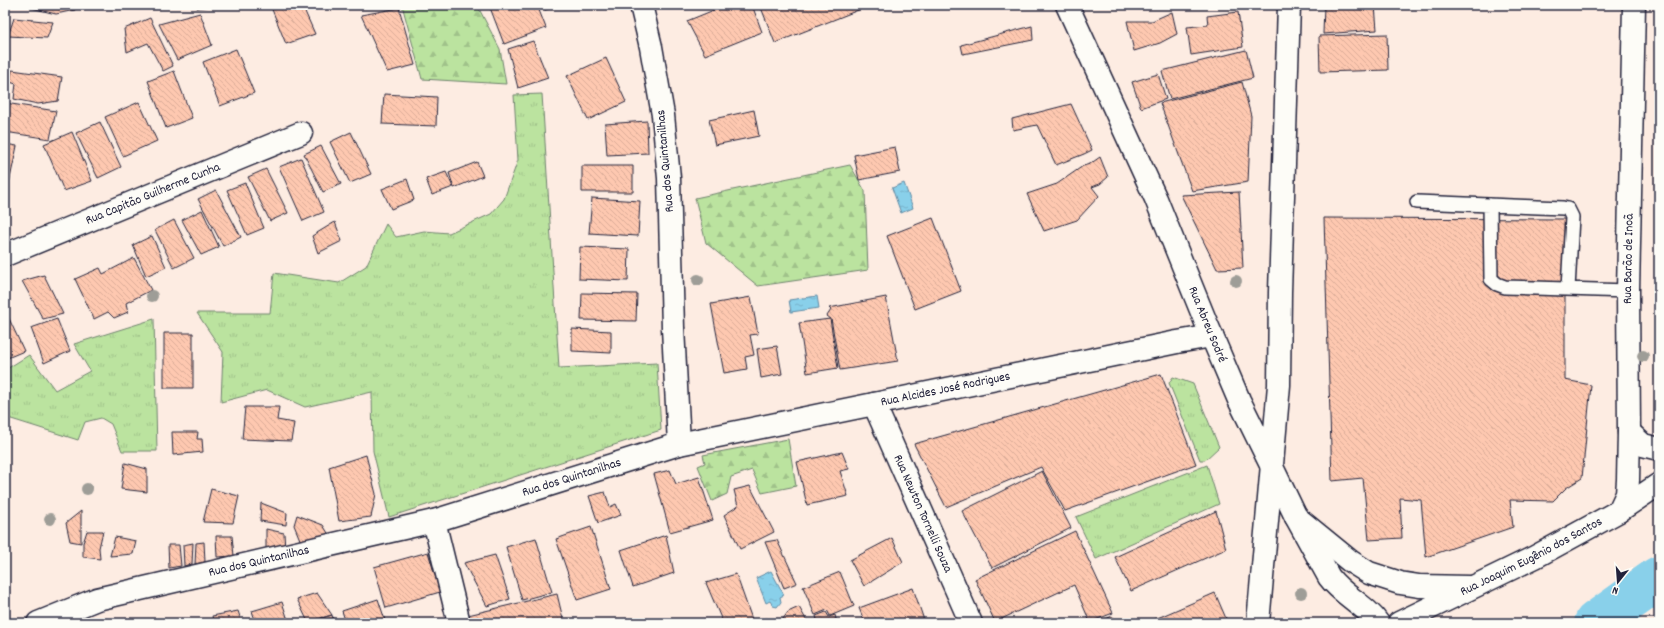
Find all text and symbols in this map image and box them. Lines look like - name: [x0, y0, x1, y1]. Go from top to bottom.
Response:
- street label: Rua dos Quintanilhas: [652, 109, 680, 213]
- street label: Rua Capitão Guilherme Cunha: [83, 157, 224, 230]
- street label: Rua Barão de Inoã: [1618, 213, 1639, 304]
- street label: Rua Abreu Sodré: [1183, 284, 1232, 366]
- street label: Rua Alcides José Rodrigues: [879, 367, 1012, 412]
- street label: Rua Newton Tornelli Souza: [888, 452, 957, 577]
- street label: Rua dos Quintanilhas: [520, 453, 624, 502]
- street label: Rua Joaquim Eugênio dos Santos: [1457, 512, 1606, 601]
- street label: Rua dos Quintanilhas: [207, 541, 311, 582]
- north arrow: [1598, 562, 1638, 602]
- text: N: [1610, 581, 1621, 598]

